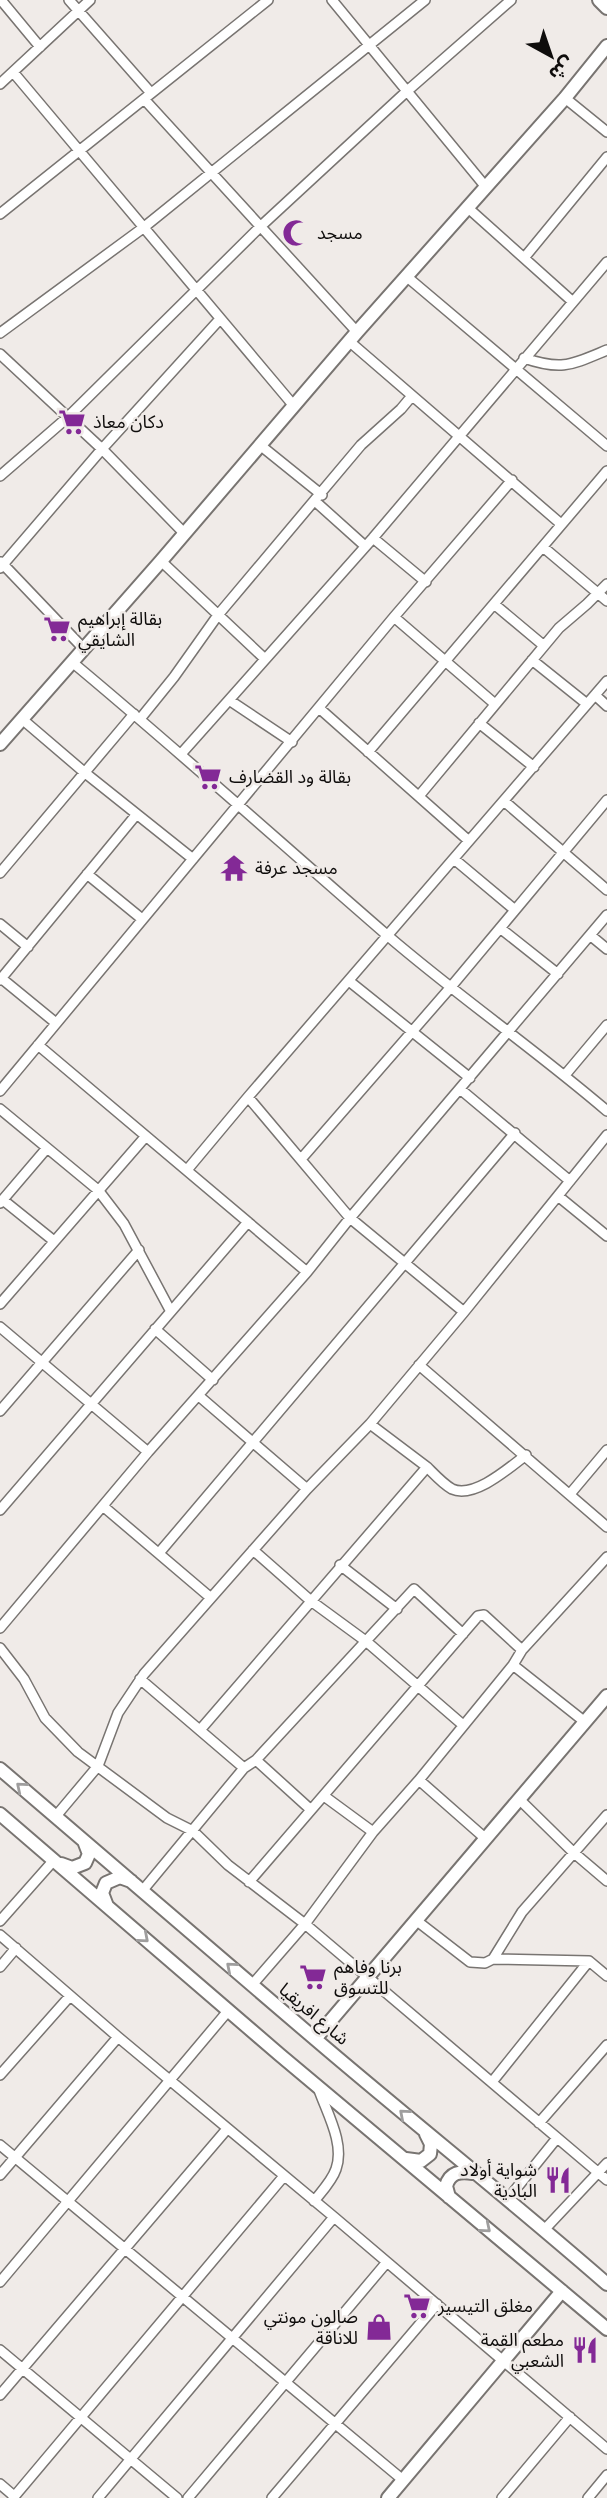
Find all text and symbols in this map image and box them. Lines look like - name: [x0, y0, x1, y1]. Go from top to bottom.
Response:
- north arrow: [516, 21, 586, 91]
- text: ش: [544, 51, 579, 86]
- mosque icon: مسجد: [281, 218, 311, 248]
- place label: مسجد: [317, 222, 363, 243]
- supermarket icon: دكان معاذ: [57, 407, 87, 437]
- place label: دكان معاذ: [93, 411, 164, 433]
- place label: بقالة إبراهيم الشايقي: [78, 608, 162, 653]
- supermarket icon: بقالة إبراهيم الشايقي: [42, 614, 72, 644]
- supermarket icon: بقالة ود القضارف: [193, 762, 223, 792]
- place label: بقالة ود القضارف: [229, 766, 351, 788]
- temple icon: مسجد عرفة: [219, 853, 249, 883]
- place label: مسجد عرفة: [255, 857, 338, 879]
- one-way arrow: [17, 1783, 30, 1795]
- one-way arrow: [136, 1930, 149, 1942]
- place label: برنا وفاهم للتسوق: [334, 1956, 402, 1999]
- supermarket icon: برنا وفاهم للتسوق: [298, 1962, 328, 1992]
- one-way arrow: [227, 1963, 240, 1975]
- street label: شارع افريقيا: [273, 1978, 354, 2052]
- one-way arrow: [400, 2110, 413, 2122]
- place label: شواية أولاد البادية: [460, 2159, 537, 2201]
- restaurant icon: شواية أولاد البادية: [543, 2165, 573, 2195]
- one-way arrow: [478, 2220, 491, 2232]
- supermarket icon: مغلق التيسير: [402, 2291, 432, 2321]
- place label: مغلق التيسير: [437, 2295, 533, 2317]
- place label: صالون مونتي للاناقة: [264, 2306, 358, 2348]
- shop icon: صالون مونتي للاناقة: [364, 2312, 394, 2342]
- place label: مطعم القمة الشعبي: [481, 2329, 564, 2374]
- restaurant icon: مطعم القمة الشعبي: [570, 2335, 600, 2365]

